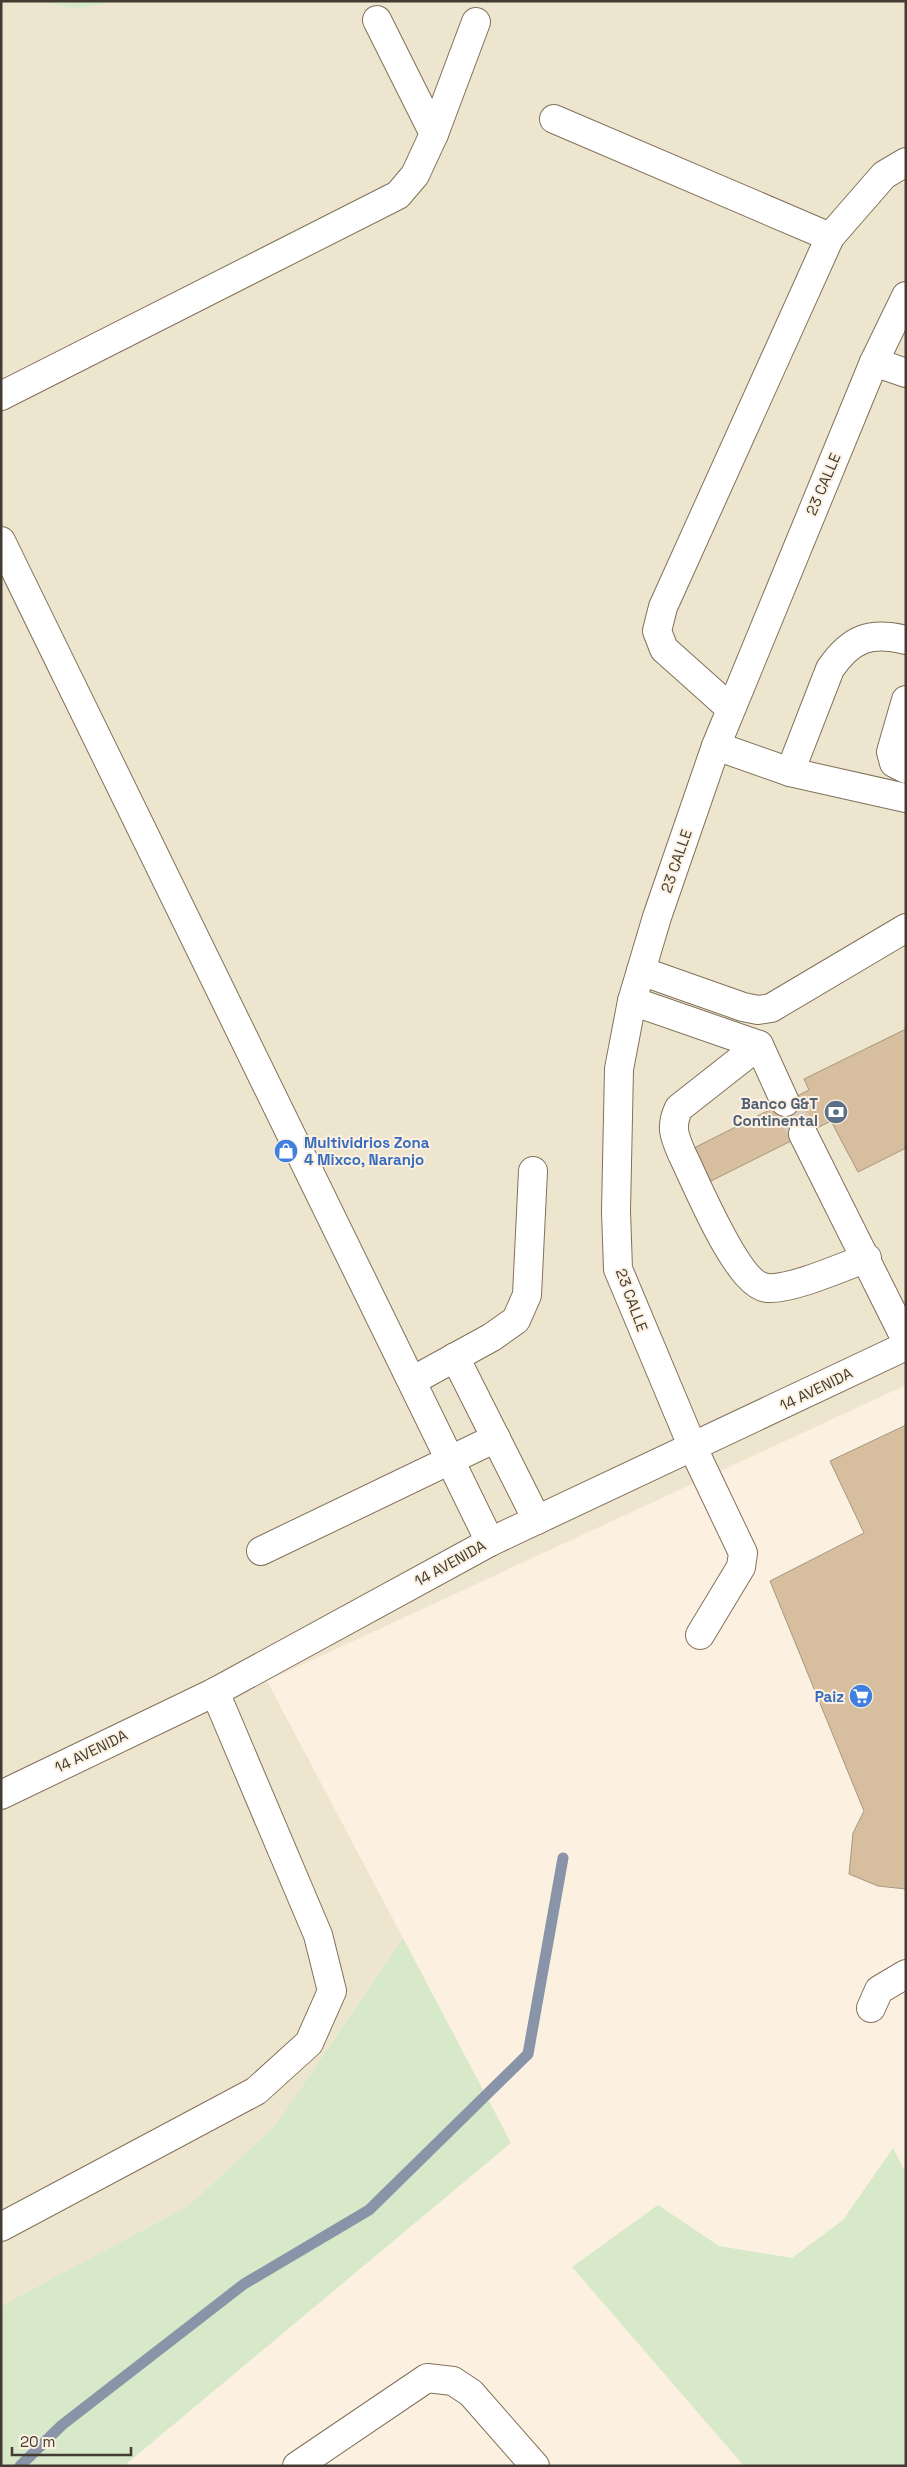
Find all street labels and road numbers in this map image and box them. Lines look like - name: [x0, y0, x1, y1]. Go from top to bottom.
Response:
- street label: 23 CALLE: [801, 450, 845, 518]
- street label: 23 CALLE: [656, 827, 696, 895]
- street label: 23 CALLE: [612, 1266, 652, 1334]
- street label: 14 AVENIDA: [777, 1363, 856, 1415]
- street label: 14 AVENIDA: [411, 1535, 489, 1590]
- street label: 14 AVENIDA: [52, 1725, 131, 1777]

